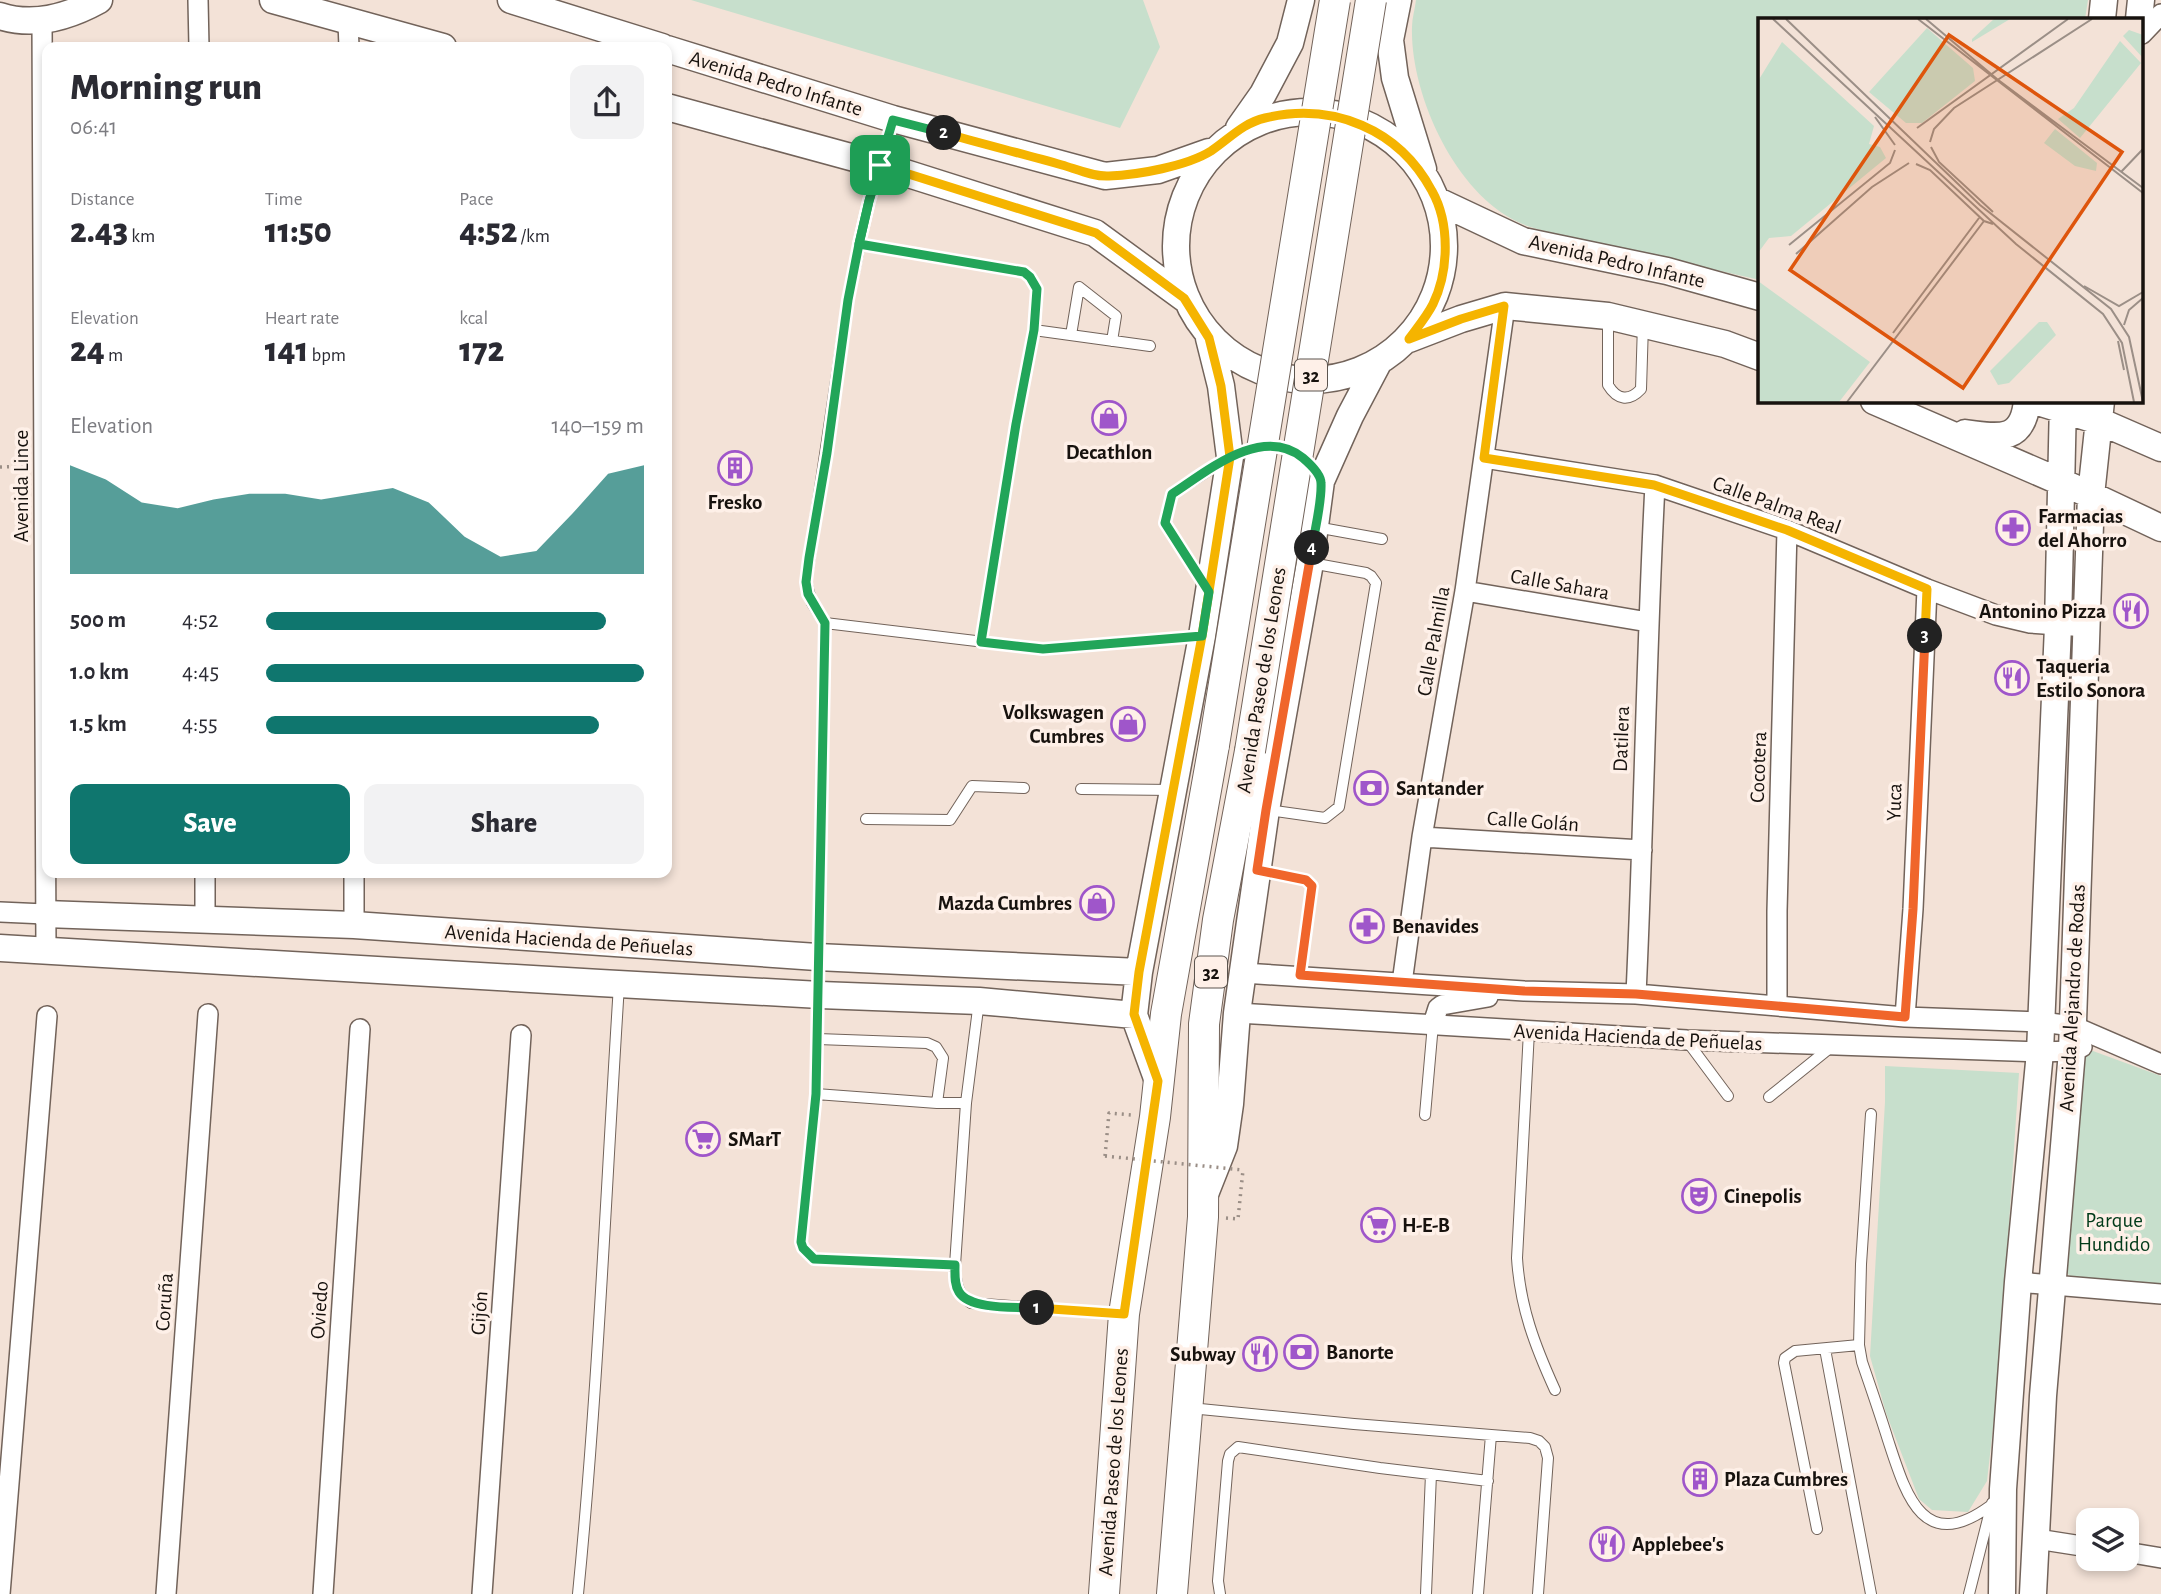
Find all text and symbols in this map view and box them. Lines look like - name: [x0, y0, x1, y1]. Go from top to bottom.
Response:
- inset map: [1758, 18, 2144, 402]
- street label: Avenida Pedro Infante: [687, 47, 865, 120]
- button: share: [570, 65, 644, 139]
- text: Morning run: [70, 69, 262, 107]
- text: 06:41: [70, 116, 117, 139]
- pin: 2: [926, 116, 962, 150]
- text: 2: [939, 123, 948, 142]
- pin: [850, 135, 910, 195]
- icon: arrive: [861, 146, 899, 184]
- text: Distance: [70, 190, 134, 209]
- text: Time: [265, 190, 303, 209]
- text: Pace: [459, 190, 494, 209]
- text: 2.43: [70, 214, 128, 249]
- text: 11:50: [265, 214, 332, 249]
- text: 4:52: [459, 214, 517, 249]
- text: km: [128, 227, 155, 246]
- text: /km: [517, 227, 550, 246]
- street label: Avenida Pedro Infante: [1527, 231, 1707, 292]
- text: Elevation: [70, 309, 139, 328]
- text: Heart rate: [265, 309, 339, 328]
- text: kcal: [459, 309, 488, 328]
- text: 24: [70, 333, 105, 368]
- text: 141: [265, 333, 308, 368]
- text: 172: [459, 333, 504, 368]
- text: m: [105, 346, 123, 365]
- text: bpm: [308, 346, 346, 365]
- road number: 32: [1295, 360, 1327, 390]
- shop icon: Decathlon: [1090, 399, 1128, 437]
- text: Elevation: [70, 415, 153, 438]
- text: 140–159 m: [551, 415, 644, 438]
- street label: Avenida Lince: [11, 430, 32, 542]
- place label: Decathlon: [1066, 442, 1152, 463]
- building icon: Fresko: [716, 449, 754, 487]
- street label: Calle Palma Real: [1710, 473, 1844, 538]
- place label: Fresko: [708, 492, 762, 513]
- place label: Farmacias del Ahorro: [2038, 506, 2127, 551]
- pharmacy icon: Farmacias del Ahorro: [1994, 509, 2032, 547]
- pin: 4: [1294, 530, 1330, 566]
- text: 4: [1307, 538, 1316, 557]
- street label: Calle Sahara: [1509, 565, 1611, 604]
- street label: Avenida Paseo de los Leones: [1233, 566, 1290, 795]
- street label: Calle Palmilla: [1413, 584, 1454, 698]
- restaurant icon: Antonino Pizza: [2112, 592, 2150, 630]
- place label: Antonino Pizza: [1979, 601, 2106, 622]
- text: 500 m: [70, 609, 126, 632]
- text: 4:52: [182, 609, 218, 632]
- pin: 3: [1908, 618, 1942, 654]
- text: 3: [1920, 626, 1929, 645]
- place label: Taqueria Estilo Sonora: [2036, 656, 2145, 701]
- restaurant icon: Taqueria Estilo Sonora: [1993, 659, 2031, 697]
- text: 1.0 km: [70, 661, 129, 684]
- text: 4:45: [182, 661, 219, 684]
- place label: Volkswagen Cumbres: [1002, 702, 1104, 747]
- shop icon: Volkswagen Cumbres: [1109, 705, 1147, 743]
- street label: Datilera: [1610, 705, 1633, 772]
- text: 1.5 km: [70, 713, 127, 736]
- text: 4:55: [182, 713, 218, 736]
- street label: Cocotera: [1747, 731, 1770, 803]
- bank icon: Santander: [1352, 769, 1390, 807]
- place label: Santander: [1396, 778, 1484, 799]
- street label: Yuca: [1883, 782, 1906, 821]
- button: Save: [70, 784, 350, 864]
- button: Share: [364, 784, 644, 864]
- street label: Calle Golán: [1486, 808, 1580, 835]
- shop icon: Mazda Cumbres: [1078, 884, 1116, 922]
- street label: Avenida Alejandro de Rodas: [2056, 884, 2089, 1112]
- place label: Mazda Cumbres: [938, 893, 1072, 914]
- pharmacy icon: Benavides: [1348, 907, 1386, 945]
- place label: Benavides: [1392, 916, 1479, 937]
- street label: Avenida Hacienda de Peñuelas: [444, 921, 694, 960]
- road number: 32: [1195, 956, 1227, 988]
- street label: Avenida Hacienda de Peñuelas: [1513, 1020, 1763, 1054]
- supermarket icon: SMarT: [684, 1120, 722, 1158]
- place label: SMarT: [728, 1129, 782, 1150]
- theatre icon: Cinepolis: [1680, 1177, 1718, 1215]
- place label: Cinepolis: [1724, 1186, 1802, 1207]
- supermarket icon: H-E-B: [1359, 1206, 1397, 1244]
- park label: Parque Hundido: [2078, 1210, 2150, 1255]
- place label: H-E-B: [1402, 1215, 1450, 1236]
- street label: Coruña: [152, 1272, 177, 1332]
- street label: Oviedo: [307, 1280, 332, 1340]
- street label: Gijón: [467, 1290, 492, 1336]
- pin: 1: [1020, 1290, 1054, 1326]
- text: 1: [1033, 1298, 1040, 1317]
- bank icon: Banorte: [1282, 1333, 1320, 1371]
- restaurant icon: Subway: [1241, 1335, 1279, 1373]
- place label: Banorte: [1326, 1342, 1394, 1363]
- place label: Subway: [1170, 1344, 1237, 1365]
- street label: Avenida Paseo de los Leones: [1095, 1347, 1132, 1577]
- building icon: Plaza Cumbres: [1681, 1460, 1719, 1498]
- place label: Plaza Cumbres: [1724, 1469, 1848, 1490]
- map controls: [2076, 1508, 2139, 1571]
- button: layers: [2076, 1508, 2139, 1571]
- restaurant icon: Applebee's: [1588, 1525, 1626, 1563]
- place label: Applebee's: [1632, 1534, 1724, 1555]

